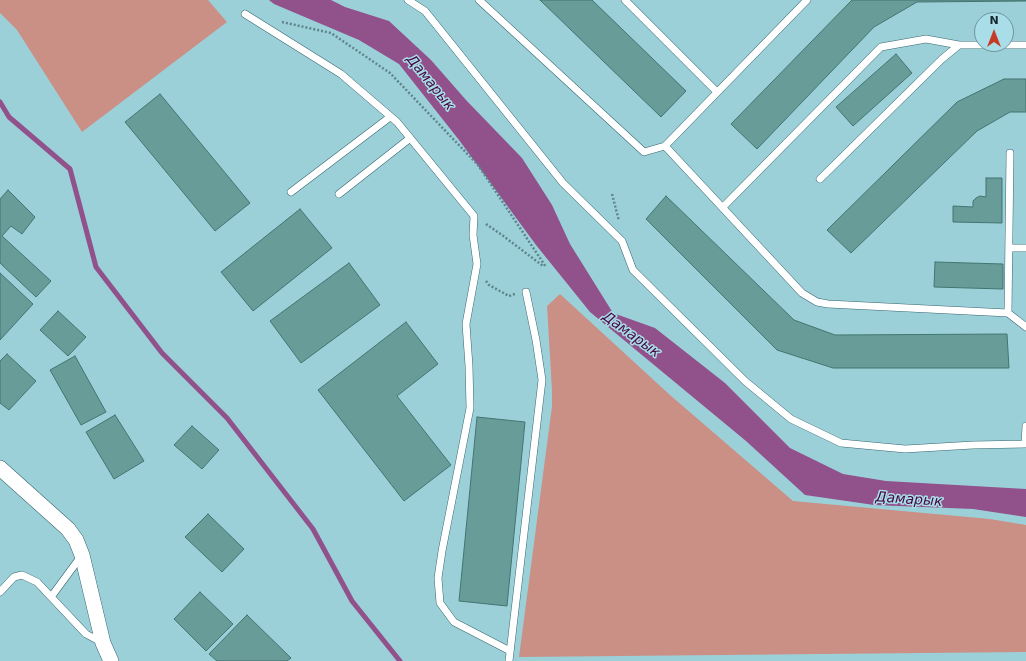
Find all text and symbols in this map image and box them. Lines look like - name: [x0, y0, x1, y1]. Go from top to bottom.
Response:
- north arrow: [974, 12, 1014, 52]
- text: N: [989, 14, 999, 27]
- water label: Дамарык: [402, 52, 458, 114]
- water label: Дамарык: [599, 308, 663, 362]
- water label: Дамарык: [875, 489, 943, 511]

